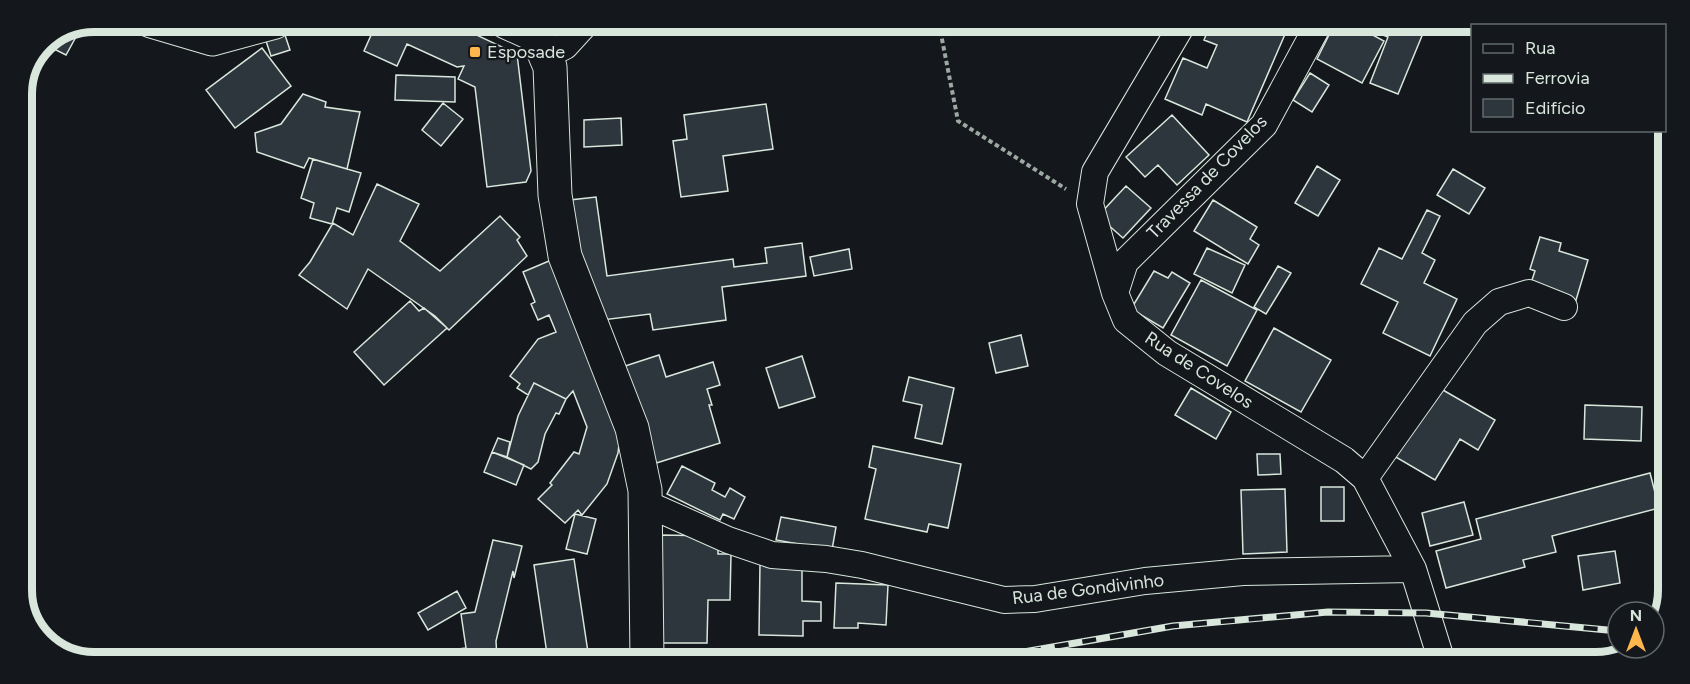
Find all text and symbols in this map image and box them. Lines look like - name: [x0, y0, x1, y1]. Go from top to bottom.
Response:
- legend: [1471, 24, 1666, 132]
- text: Rua: [1525, 37, 1556, 59]
- place label: Esposade: [487, 41, 565, 63]
- marker: Esposade: [468, 45, 482, 59]
- text: Ferrovia: [1525, 67, 1590, 89]
- text: Edifício: [1525, 97, 1586, 119]
- street label: Travessa de Covelos: [1142, 111, 1272, 243]
- street label: Rua de Covelos: [1141, 327, 1257, 413]
- street label: Rua de Gondivinho: [1011, 569, 1165, 609]
- north arrow: [1606, 600, 1666, 660]
- text: N: [1630, 606, 1642, 625]

